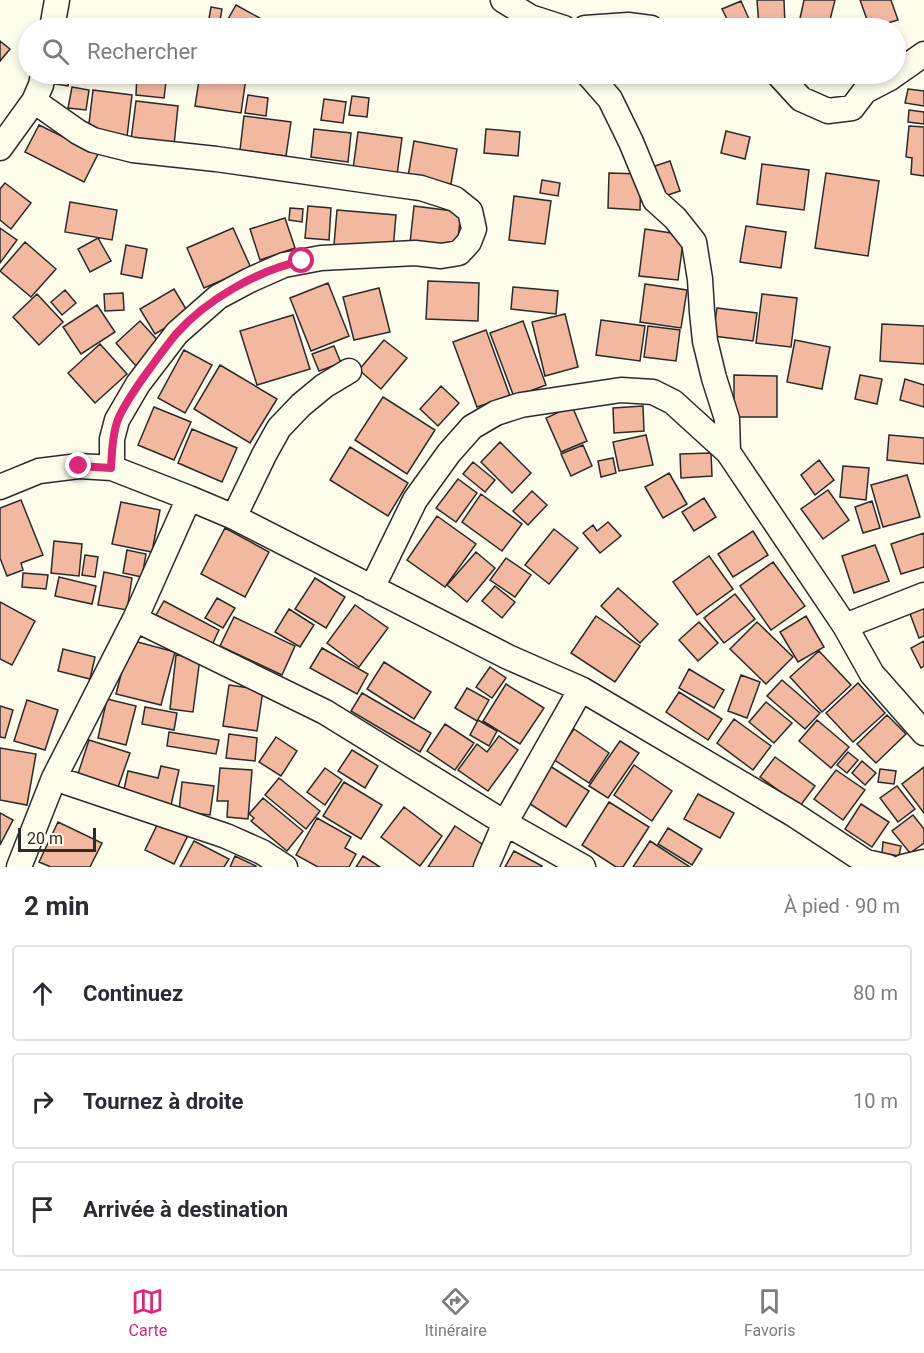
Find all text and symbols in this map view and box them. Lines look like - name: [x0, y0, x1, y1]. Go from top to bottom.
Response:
- search box: [18, 18, 906, 84]
- icon: search: [39, 35, 72, 68]
- text: Rechercher: [87, 39, 198, 64]
- route start: [288, 247, 314, 273]
- route end: [65, 452, 91, 478]
- scale bar: [18, 825, 96, 852]
- text: 20 m: [27, 829, 63, 848]
- text: 2 min: [24, 891, 89, 921]
- text: À pied · 90 m: [784, 894, 900, 918]
- icon: ahead: [26, 977, 59, 1010]
- text: Continuez: [83, 981, 183, 1006]
- text: 80 m: [853, 981, 898, 1005]
- icon: right: [26, 1085, 59, 1118]
- text: Tournez à droite: [83, 1089, 243, 1114]
- text: 10 m: [853, 1089, 898, 1113]
- icon: arrive: [26, 1193, 59, 1226]
- text: Arrivée à destination: [83, 1197, 288, 1222]
- tab: Carte: [129, 1285, 167, 1340]
- tab: Itinéraire: [424, 1285, 487, 1340]
- tab: Favoris: [744, 1285, 795, 1340]

